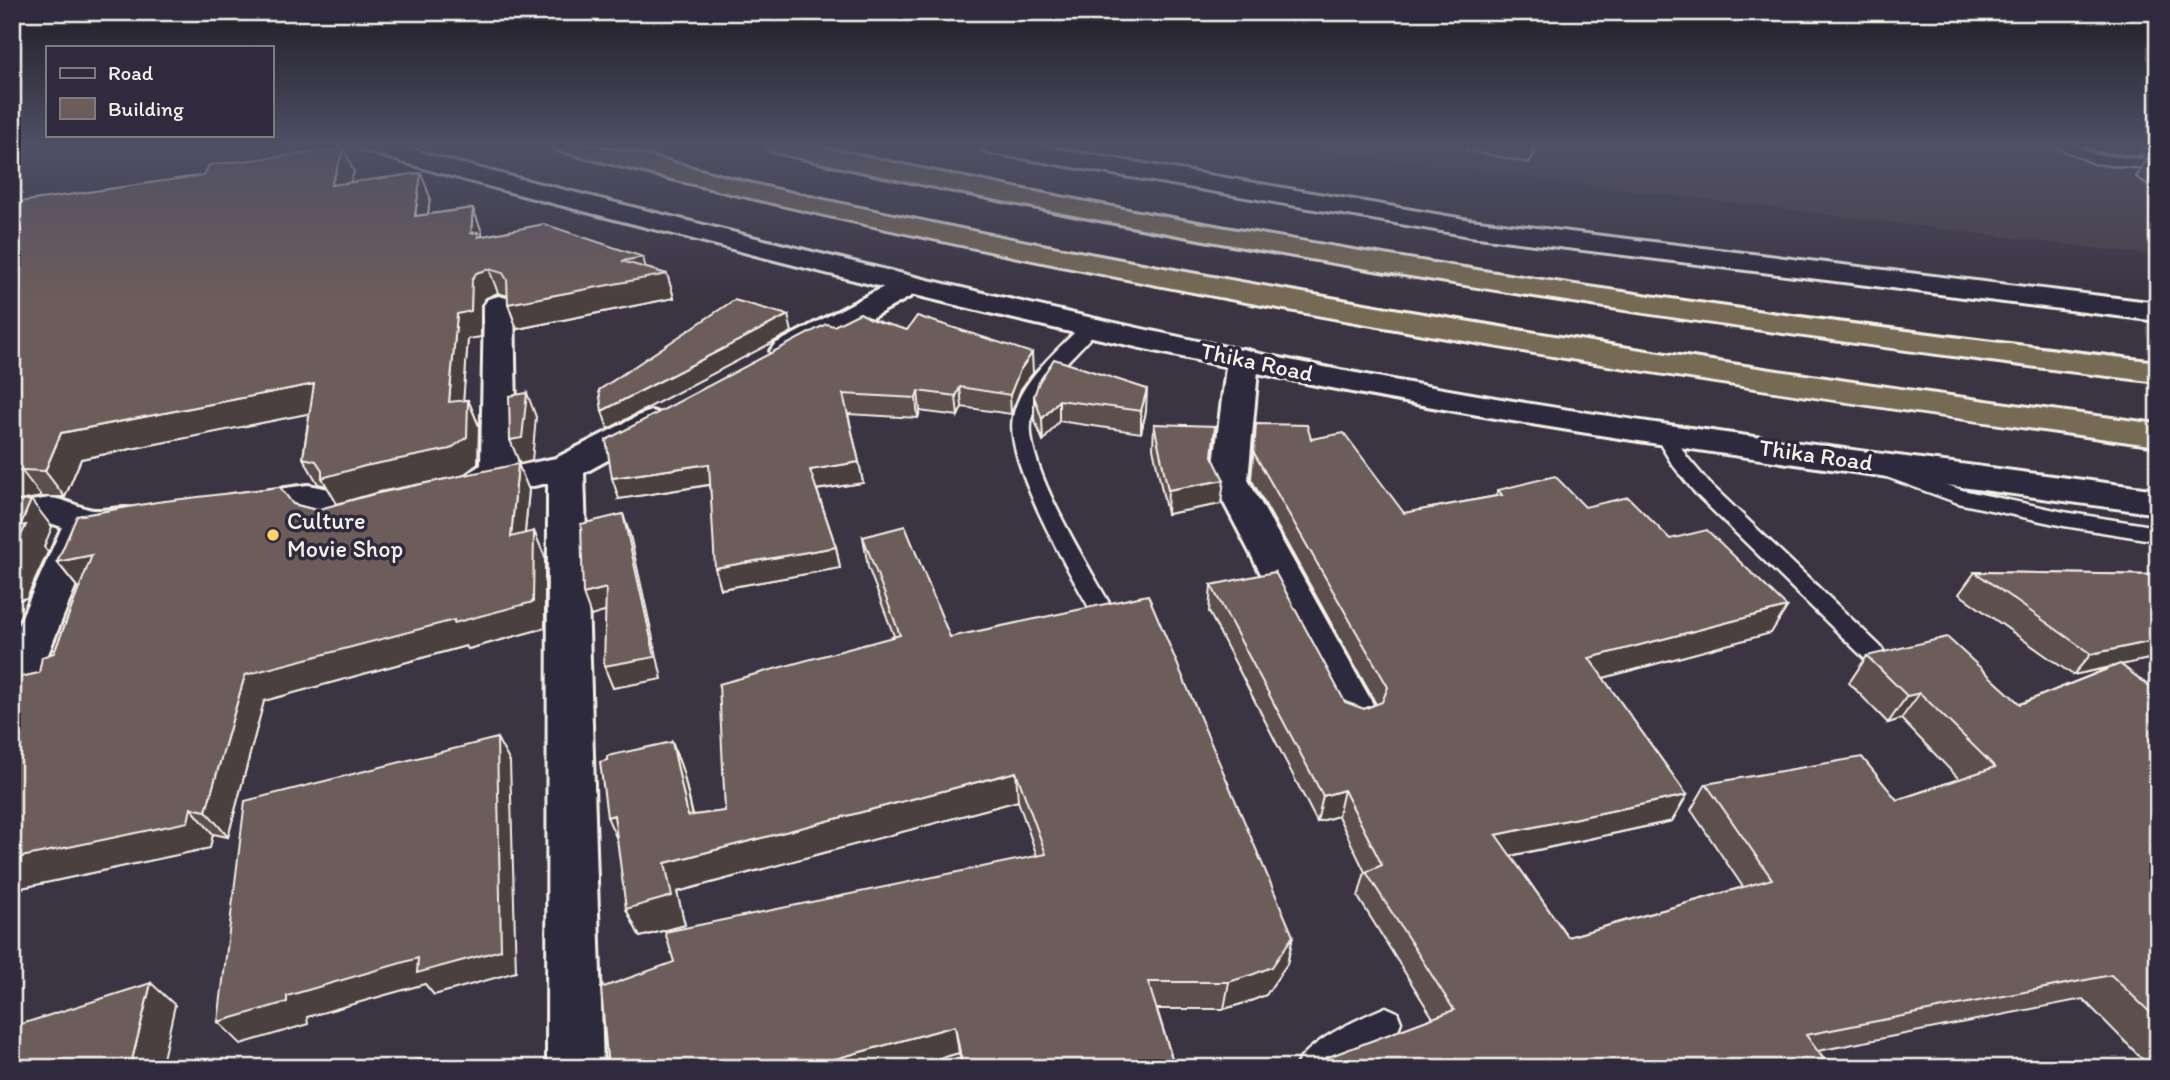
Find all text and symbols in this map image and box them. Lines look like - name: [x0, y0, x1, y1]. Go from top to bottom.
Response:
- legend: [46, 46, 273, 136]
- text: Road: [108, 60, 154, 85]
- text: Building: [108, 96, 184, 121]
- street label: Thika Road: [1198, 335, 1316, 388]
- street label: Thika Road: [1757, 432, 1875, 477]
- place label: Culture Movie Shop: [287, 506, 403, 563]
- marker: Culture Movie Shop: [265, 527, 281, 543]

